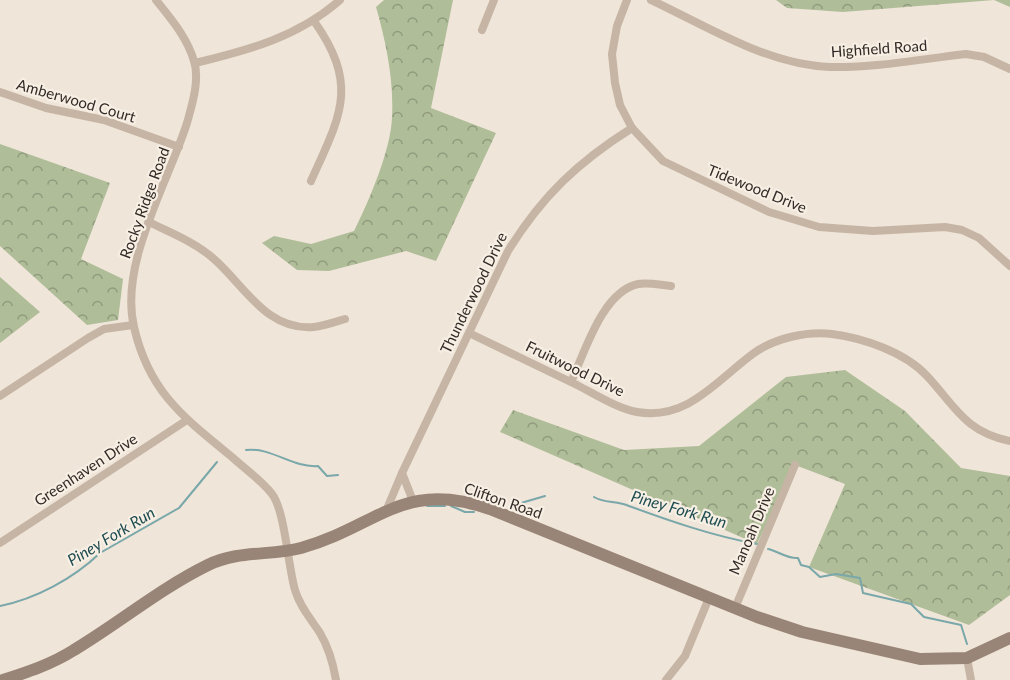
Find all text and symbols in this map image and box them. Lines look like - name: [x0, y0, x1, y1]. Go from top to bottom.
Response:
- street label: Highfield Road: [830, 36, 928, 60]
- street label: Amberwood Court: [15, 74, 138, 126]
- street label: Rocky Ridge Road: [116, 144, 173, 261]
- street label: Tidewood Drive: [705, 160, 810, 216]
- street label: Thunderwood Drive: [436, 229, 510, 356]
- street label: Fruitwood Drive: [523, 336, 628, 400]
- street label: Greenhaven Drive: [31, 429, 140, 509]
- street label: Clifton Road: [462, 478, 545, 522]
- street label: Manoah Drive: [725, 484, 778, 577]
- water label: Piney Fork Run: [629, 486, 729, 531]
- water label: Piney Fork Run: [64, 502, 158, 569]

